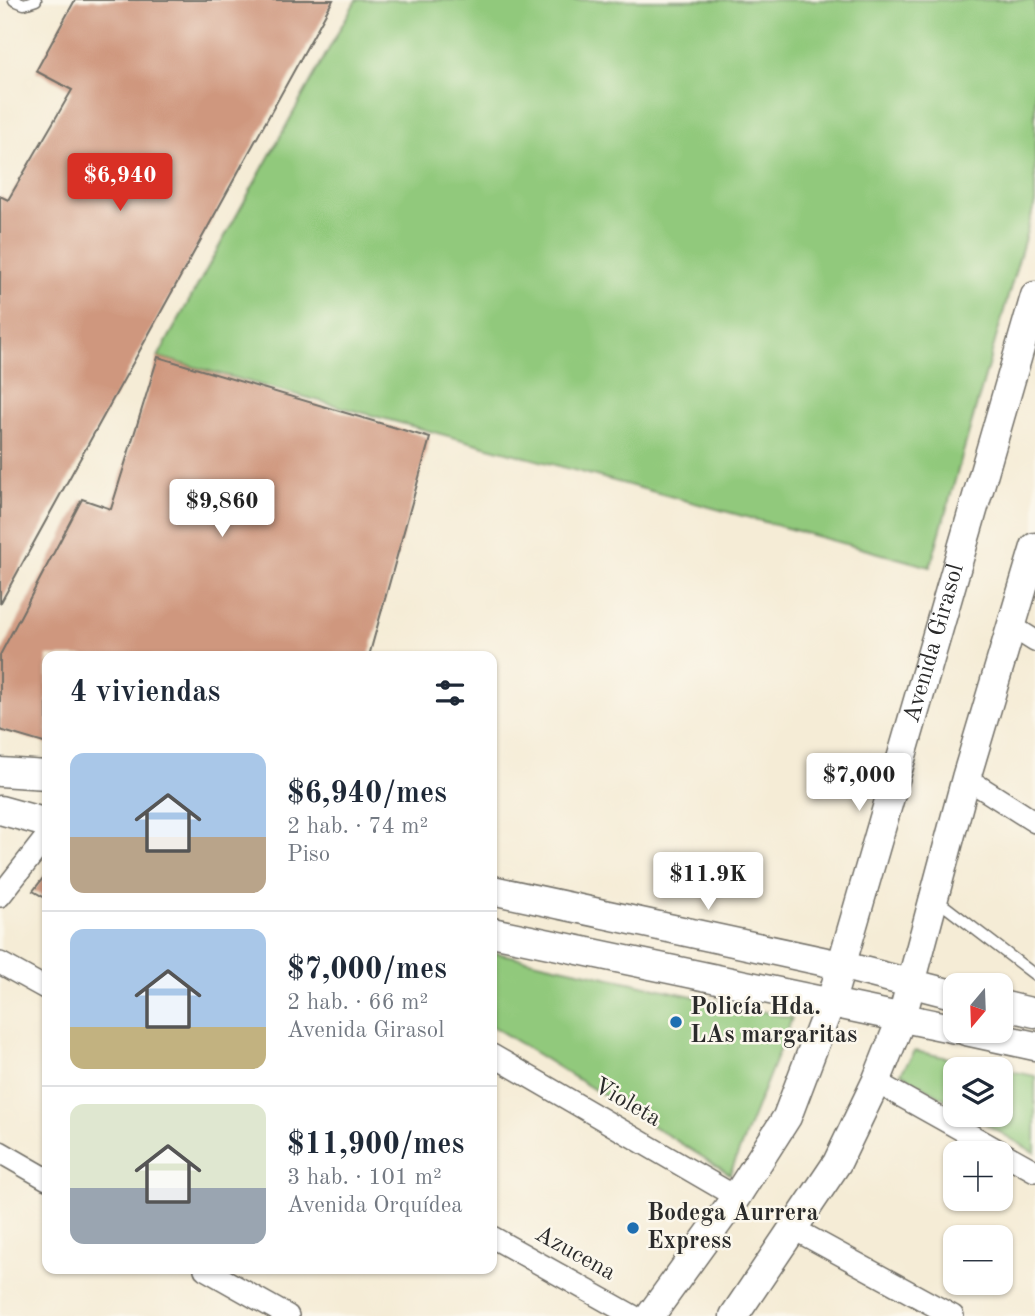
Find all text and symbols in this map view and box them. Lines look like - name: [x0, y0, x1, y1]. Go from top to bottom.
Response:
- pin: $6,940: [63, 154, 177, 213]
- text: $6,940: [83, 164, 157, 187]
- pin: $9,860: [165, 480, 279, 539]
- text: $9,860: [185, 490, 259, 513]
- street label: Avenida Girasol: [900, 561, 969, 726]
- icon: filters: [431, 674, 469, 712]
- text: 4 viviendas: [70, 678, 220, 708]
- pin: $7,000: [802, 754, 916, 813]
- text: $7,000: [822, 764, 896, 787]
- text: $6,940/mes: [287, 779, 447, 809]
- icon: home: [126, 781, 210, 865]
- text: 2 hab. · 74 m²: [287, 815, 428, 838]
- text: Piso: [287, 843, 330, 866]
- pin: $11.9K: [651, 852, 765, 912]
- text: $11.9K: [669, 863, 747, 886]
- text: $7,000/mes: [287, 955, 447, 985]
- icon: home: [126, 957, 210, 1041]
- north arrow: [943, 973, 1013, 1043]
- map controls: [943, 973, 1013, 1295]
- text: 2 hab. · 66 m²: [287, 991, 428, 1014]
- place label: Policía Hda. LAs margaritas: [690, 996, 857, 1048]
- marker: Policía Hda. LAs margaritas: [668, 1014, 684, 1030]
- text: Avenida Girasol: [287, 1019, 444, 1042]
- button: layers: [943, 1057, 1013, 1127]
- street label: Violeta: [589, 1074, 665, 1132]
- text: $11,900/mes: [287, 1130, 464, 1160]
- icon: home: [126, 1132, 210, 1216]
- button: +: [943, 1141, 1013, 1211]
- text: 3 hab. · 101 m²: [287, 1166, 442, 1189]
- text: Avenida Orquídea: [287, 1194, 463, 1217]
- place label: Bodega Aurrera Express: [647, 1202, 819, 1254]
- marker: Bodega Aurrera Express: [625, 1220, 641, 1236]
- street label: Azucena: [531, 1222, 619, 1286]
- button: −: [943, 1225, 1013, 1295]

